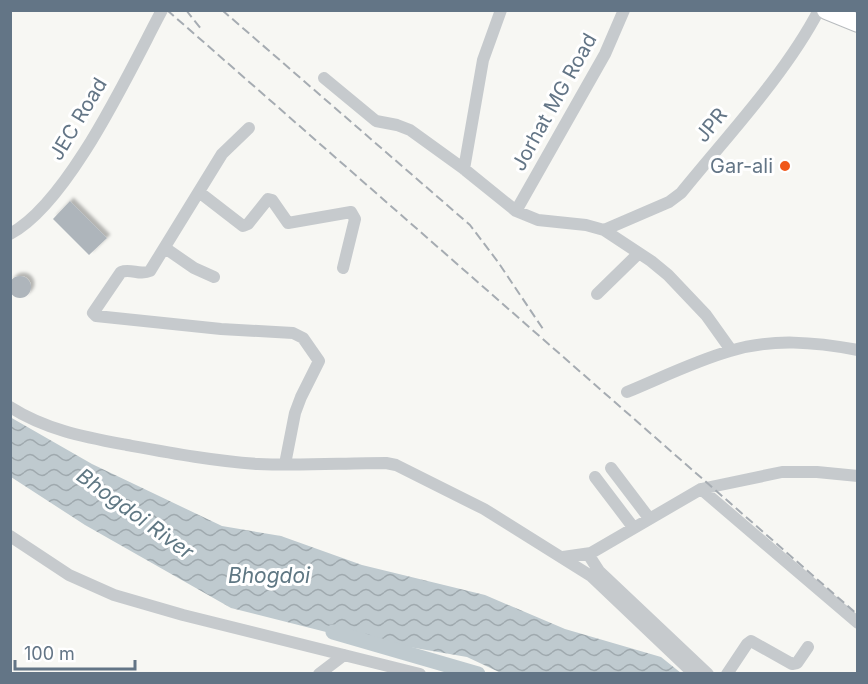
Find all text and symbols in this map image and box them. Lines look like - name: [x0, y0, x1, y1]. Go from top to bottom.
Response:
- street label: Jorhat MG Road: [506, 29, 602, 175]
- street label: JEC Road: [44, 73, 112, 165]
- street label: JPR: [690, 103, 732, 147]
- place label: Gar-ali: [710, 154, 773, 178]
- marker: Gar-ali: [778, 159, 792, 173]
- water label: Bhogdoi River: [72, 463, 199, 565]
- water label: Bhogdoi: [228, 563, 311, 588]
- scale bar: [15, 633, 135, 671]
- text: 100 m: [24, 643, 75, 664]

